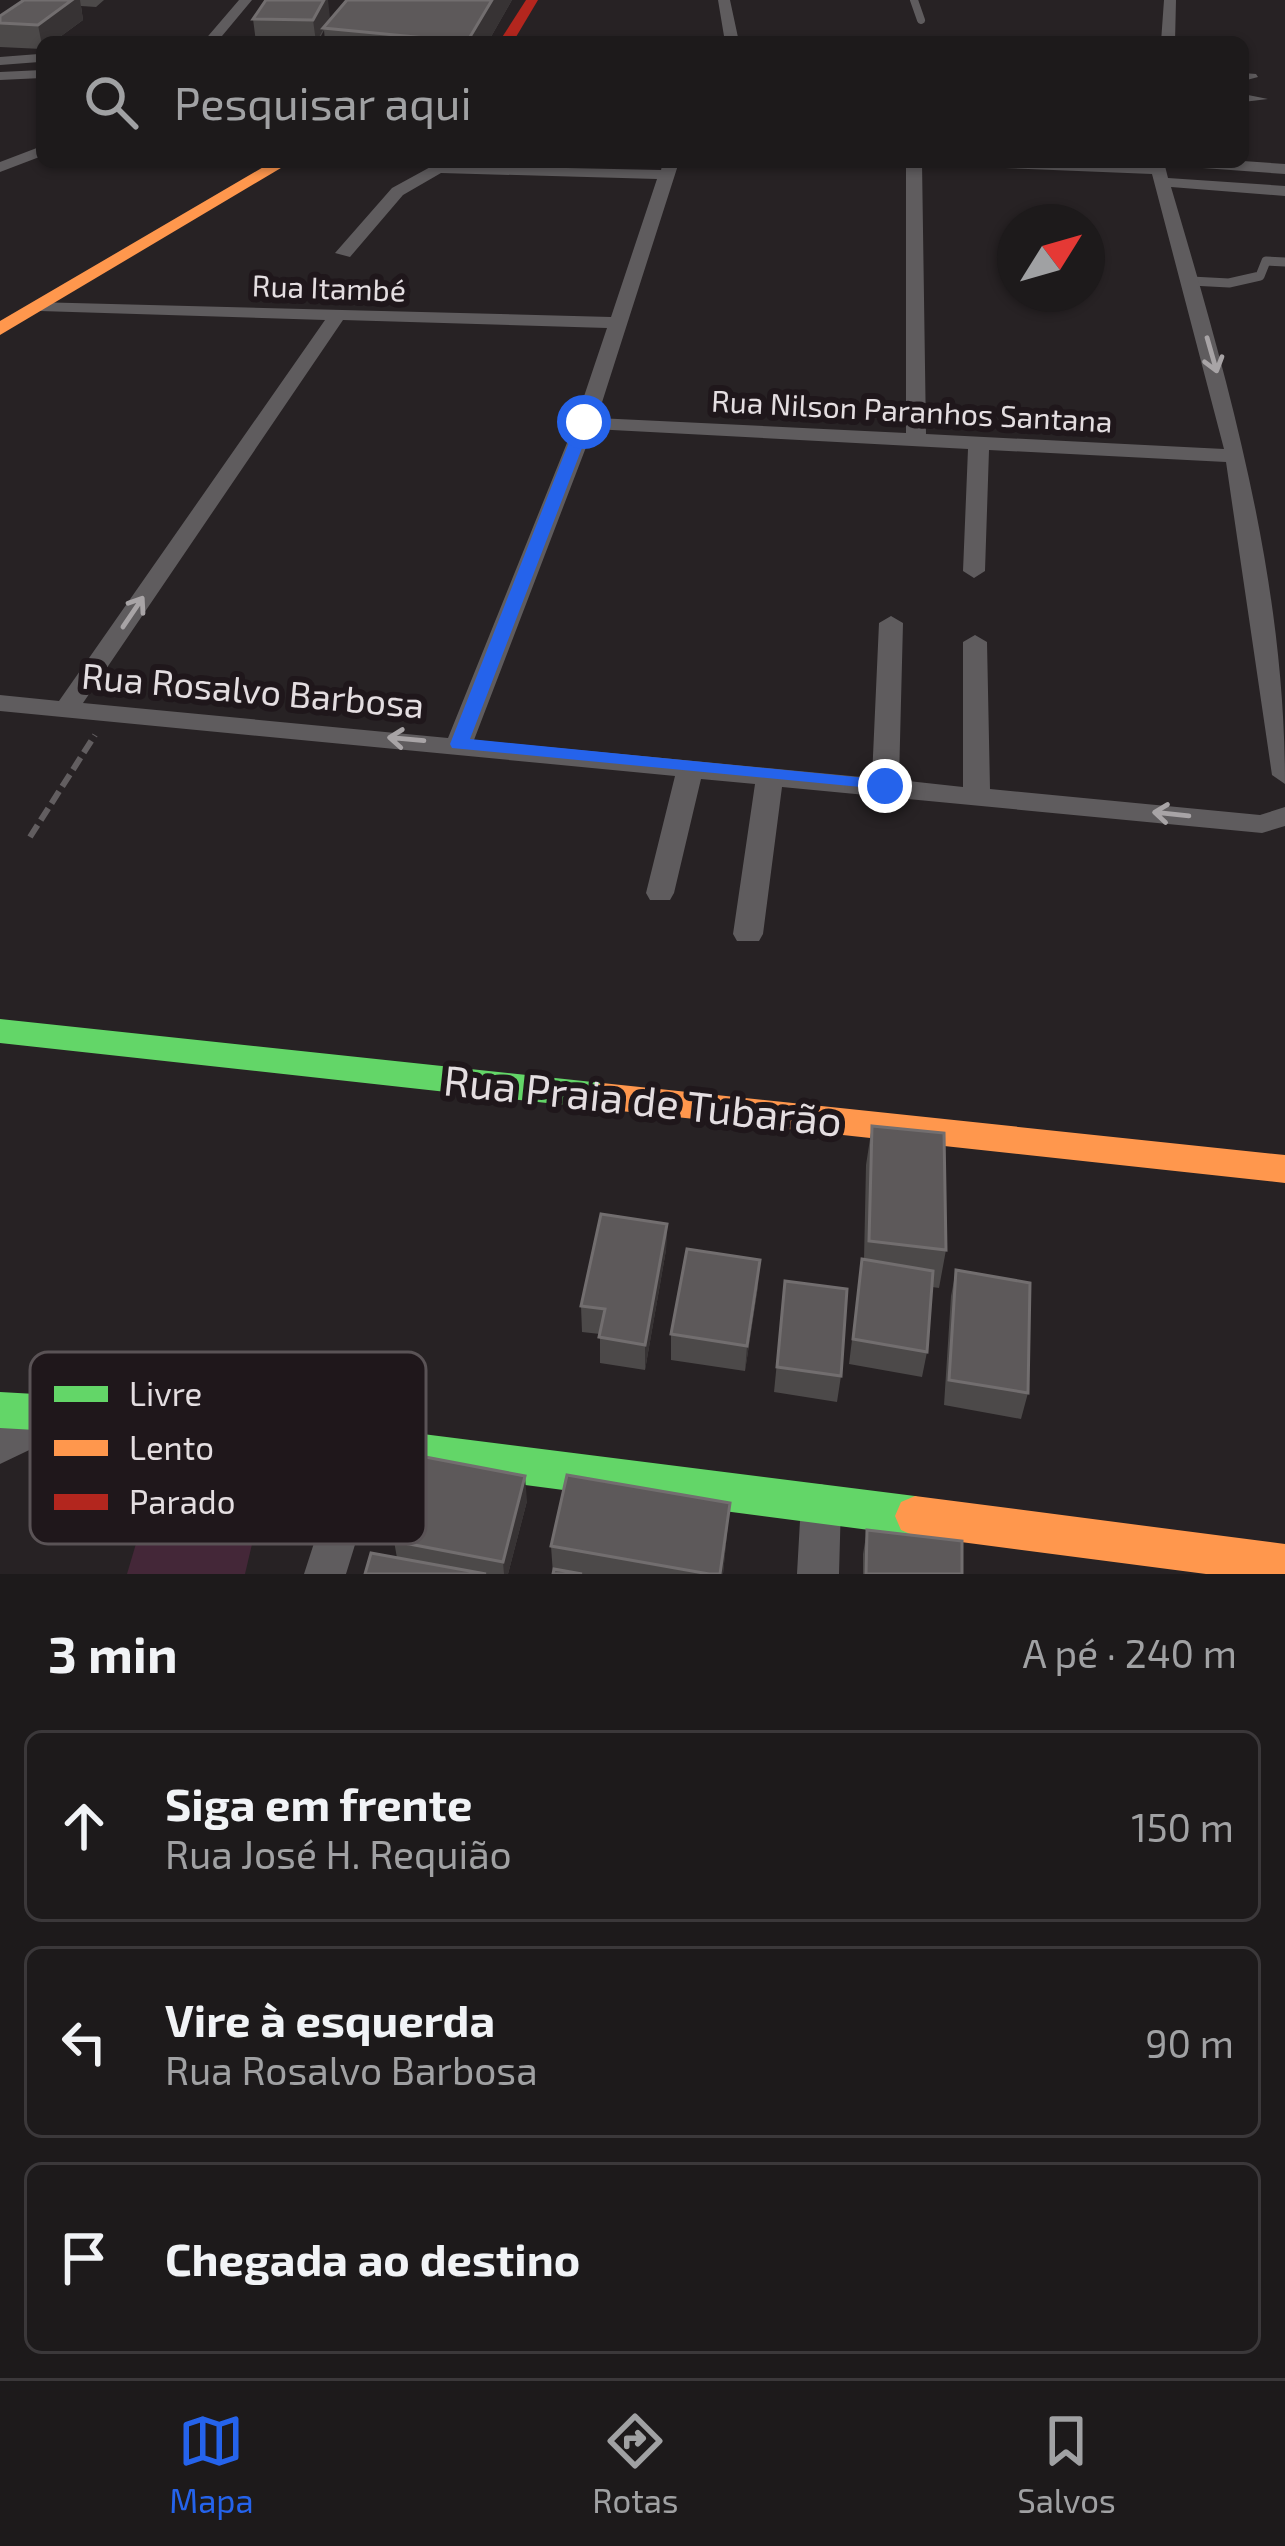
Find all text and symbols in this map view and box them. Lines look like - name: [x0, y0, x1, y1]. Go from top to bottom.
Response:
- search box: [36, 36, 1249, 168]
- icon: search: [78, 69, 144, 135]
- text: Pesquisar aqui: [174, 75, 472, 129]
- north arrow: [997, 204, 1105, 312]
- street label: Rua Itambé: [251, 266, 407, 308]
- one-way arrow: [1202, 335, 1224, 373]
- street label: Rua Nilson Paranhos Santana: [711, 382, 1113, 438]
- route start: [557, 395, 611, 449]
- one-way arrow: [120, 596, 145, 629]
- street label: Rua Rosalvo Barbosa: [80, 653, 426, 725]
- one-way arrow: [387, 727, 426, 750]
- route end: [858, 759, 912, 813]
- one-way arrow: [1152, 803, 1191, 825]
- street label: Rua Praia de Tubarão: [441, 1053, 845, 1145]
- legend: [30, 1352, 426, 1544]
- text: Livre: [129, 1373, 202, 1413]
- text: Lento: [129, 1427, 214, 1467]
- text: Parado: [129, 1481, 235, 1521]
- text: 3 min: [48, 1622, 178, 1683]
- text: A pé · 240 m: [1023, 1629, 1237, 1676]
- text: Siga em frente: [165, 1776, 472, 1830]
- icon: ahead: [51, 1793, 117, 1859]
- text: 150 m: [1131, 1803, 1234, 1850]
- text: Rua José H. Requião: [165, 1830, 512, 1877]
- text: Vire à esquerda: [165, 1992, 495, 2046]
- icon: left: [51, 2009, 117, 2075]
- text: 90 m: [1145, 2019, 1234, 2066]
- text: Rua Rosalvo Barbosa: [165, 2046, 538, 2093]
- icon: arrive: [51, 2225, 117, 2291]
- text: Chegada ao destino: [165, 2231, 580, 2285]
- tab: Mapa: [169, 2408, 254, 2520]
- tab: Rotas: [592, 2408, 679, 2520]
- tab: Salvos: [1017, 2408, 1116, 2520]

